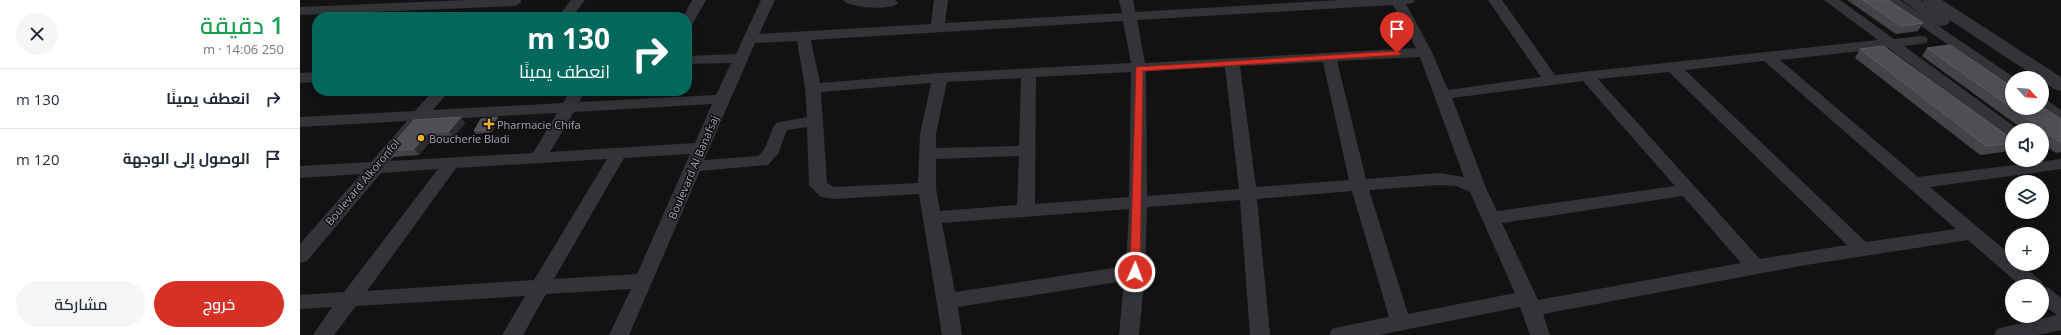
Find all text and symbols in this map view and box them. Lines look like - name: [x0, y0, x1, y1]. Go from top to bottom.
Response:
- text: 1 دقيقة: [200, 8, 284, 41]
- pin: [1380, 12, 1414, 53]
- button: close: [16, 13, 58, 55]
- icon: arrive: [1386, 18, 1408, 40]
- text: 130 m: [527, 19, 610, 57]
- icon: right: [624, 28, 676, 80]
- text: 250 m · 14:06: [203, 40, 284, 58]
- text: انعطف يمينًا: [519, 59, 610, 83]
- north arrow: [2005, 71, 2049, 115]
- map controls: [2005, 71, 2049, 323]
- text: انعطف يمينًا: [166, 88, 250, 108]
- icon: right: [262, 88, 284, 110]
- text: 130 m: [16, 89, 60, 109]
- street label: Boulevard Al Banafsaj: [664, 113, 722, 221]
- place label: Pharmacie Chifa: [497, 117, 581, 132]
- marker: Pharmacie Chifa: [484, 119, 494, 129]
- button: sound: [2005, 123, 2049, 167]
- place label: Boucherie Bladi: [429, 131, 509, 146]
- marker: Boucherie Bladi: [416, 133, 426, 143]
- street label: Boulevard Alkoronfol: [321, 136, 403, 228]
- text: الوصول إلى الوجهة: [123, 148, 250, 168]
- icon: arrive: [262, 148, 284, 170]
- text: 120 m: [16, 149, 60, 169]
- button: layers: [2005, 175, 2049, 219]
- button: +: [2005, 227, 2049, 271]
- position arrow: [1114, 251, 1156, 293]
- button: −: [2005, 279, 2049, 323]
- button: مشاركة: [16, 281, 146, 327]
- button: خروج: [154, 281, 284, 327]

